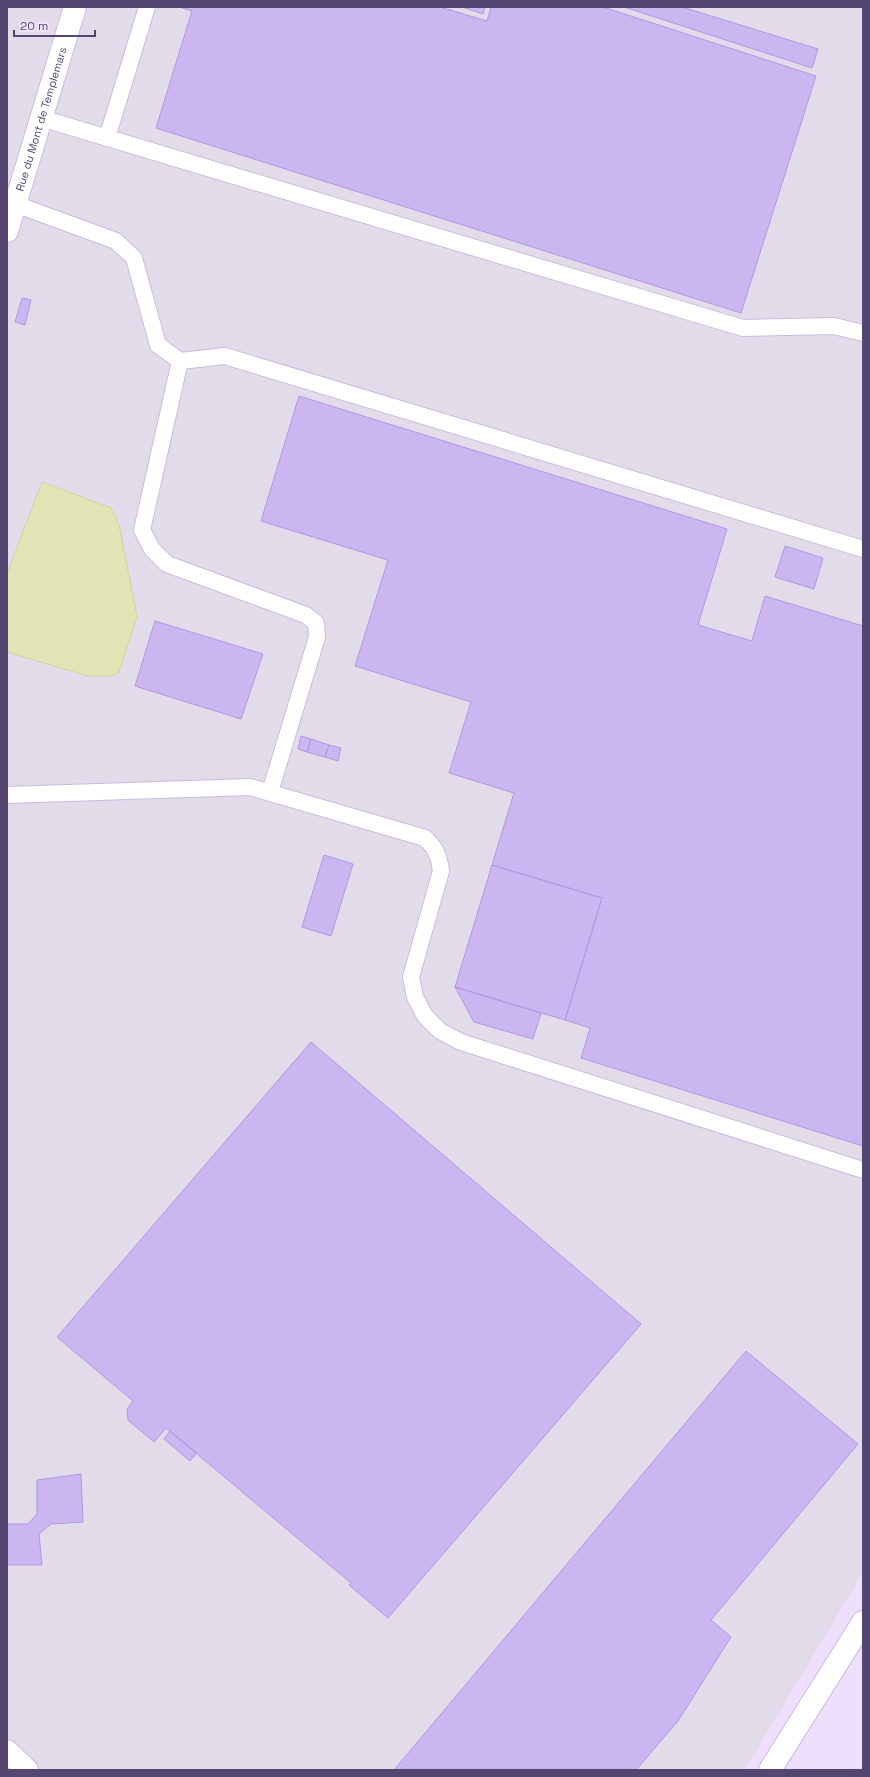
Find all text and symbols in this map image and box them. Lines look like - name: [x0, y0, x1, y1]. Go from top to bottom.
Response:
- scale bar: [14, 12, 95, 38]
- text: 20 m: [20, 18, 48, 34]
- street label: Rue du Mont de Templemars: [13, 45, 70, 193]

